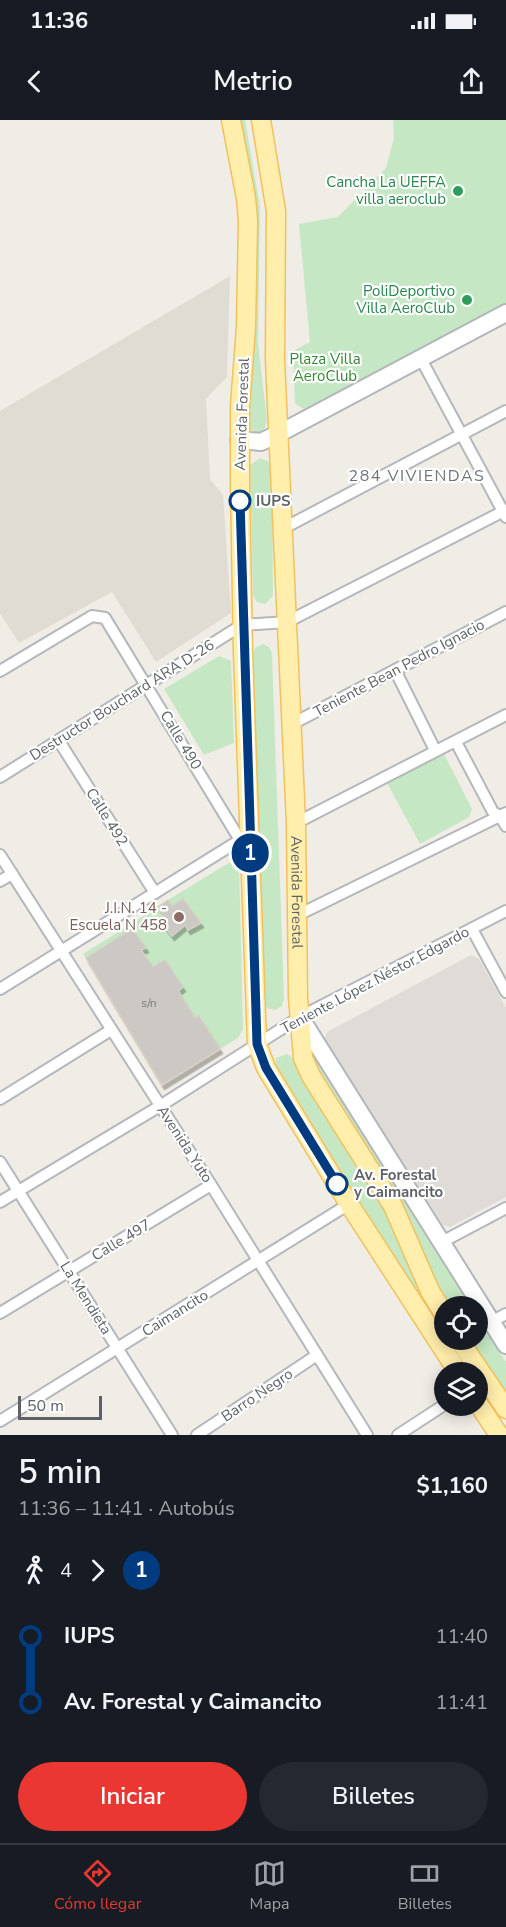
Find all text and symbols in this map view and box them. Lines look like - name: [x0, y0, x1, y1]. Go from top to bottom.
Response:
- text: 11:36: [30, 6, 88, 36]
- text: Metrio: [213, 63, 293, 100]
- icon: back: [18, 65, 51, 98]
- icon: share: [455, 65, 488, 98]
- place label: Cancha La UEFFA villa aeroclub: [326, 172, 446, 209]
- marker: Cancha La UEFFA villa aeroclub: [451, 184, 465, 198]
- place label: PoliDeportivo Villa AeroClub: [355, 281, 455, 318]
- marker: PoliDeportivo Villa AeroClub: [460, 293, 474, 307]
- park label: Plaza Villa AeroClub: [289, 349, 361, 386]
- street label: Avenida Forestal: [230, 357, 254, 471]
- district label: 284 VIVIENDAS: [349, 465, 485, 487]
- marker: IUPS: [229, 490, 251, 512]
- place label: IUPS: [256, 491, 291, 511]
- street label: Teniente Bean Pedro Ignacio: [310, 614, 488, 722]
- street label: Destructor Bouchard ARA D-26: [26, 635, 218, 765]
- street label: Calle 490: [156, 707, 206, 773]
- street label: Calle 492: [81, 784, 133, 850]
- line badge: 1: [230, 834, 270, 872]
- street label: Avenida Forestal: [286, 836, 307, 949]
- text: 1: [244, 839, 256, 867]
- place label: J.I.N. 14 - Escuela N 458: [70, 898, 167, 935]
- marker: J.I.N. 14 - Escuela N 458: [172, 910, 186, 924]
- street label: Teniente López Néstor Edgardo: [277, 922, 473, 1038]
- house number: s/n: [141, 995, 157, 1011]
- street label: Avenida Yuto: [153, 1101, 217, 1187]
- place label: Av. Forestal y Caimancito: [353, 1165, 444, 1202]
- marker: Av. Forestal y Caimancito: [326, 1173, 348, 1195]
- street label: Calle 497: [88, 1215, 154, 1265]
- street label: La Mendieta: [56, 1258, 116, 1338]
- street label: Caimancito: [138, 1285, 212, 1341]
- map controls: [434, 1296, 488, 1416]
- button: locate: [434, 1296, 488, 1350]
- button: layers: [434, 1362, 488, 1416]
- street label: Barro Negro: [217, 1364, 297, 1426]
- scale bar: [18, 1393, 102, 1420]
- text: 50 m: [27, 1395, 64, 1417]
- text: 5 min: [18, 1450, 102, 1495]
- text: $1,160: [417, 1471, 488, 1501]
- text: 11:36 – 11:41 · Autobús: [18, 1495, 235, 1522]
- icon: walk: [18, 1554, 51, 1587]
- icon: forward: [81, 1554, 114, 1587]
- text: 1: [135, 1556, 148, 1584]
- text: 4: [60, 1557, 72, 1584]
- text: IUPS: [64, 1621, 115, 1651]
- text: 11:40: [435, 1623, 488, 1650]
- text: Av. Forestal y Caimancito: [64, 1687, 322, 1717]
- text: 11:41: [435, 1689, 488, 1716]
- button: Iniciar: [18, 1762, 247, 1831]
- button: Billetes: [259, 1762, 488, 1831]
- tab: Cómo llegar: [54, 1857, 141, 1915]
- tab: Mapa: [250, 1857, 290, 1915]
- tab: Billetes: [398, 1857, 452, 1915]

